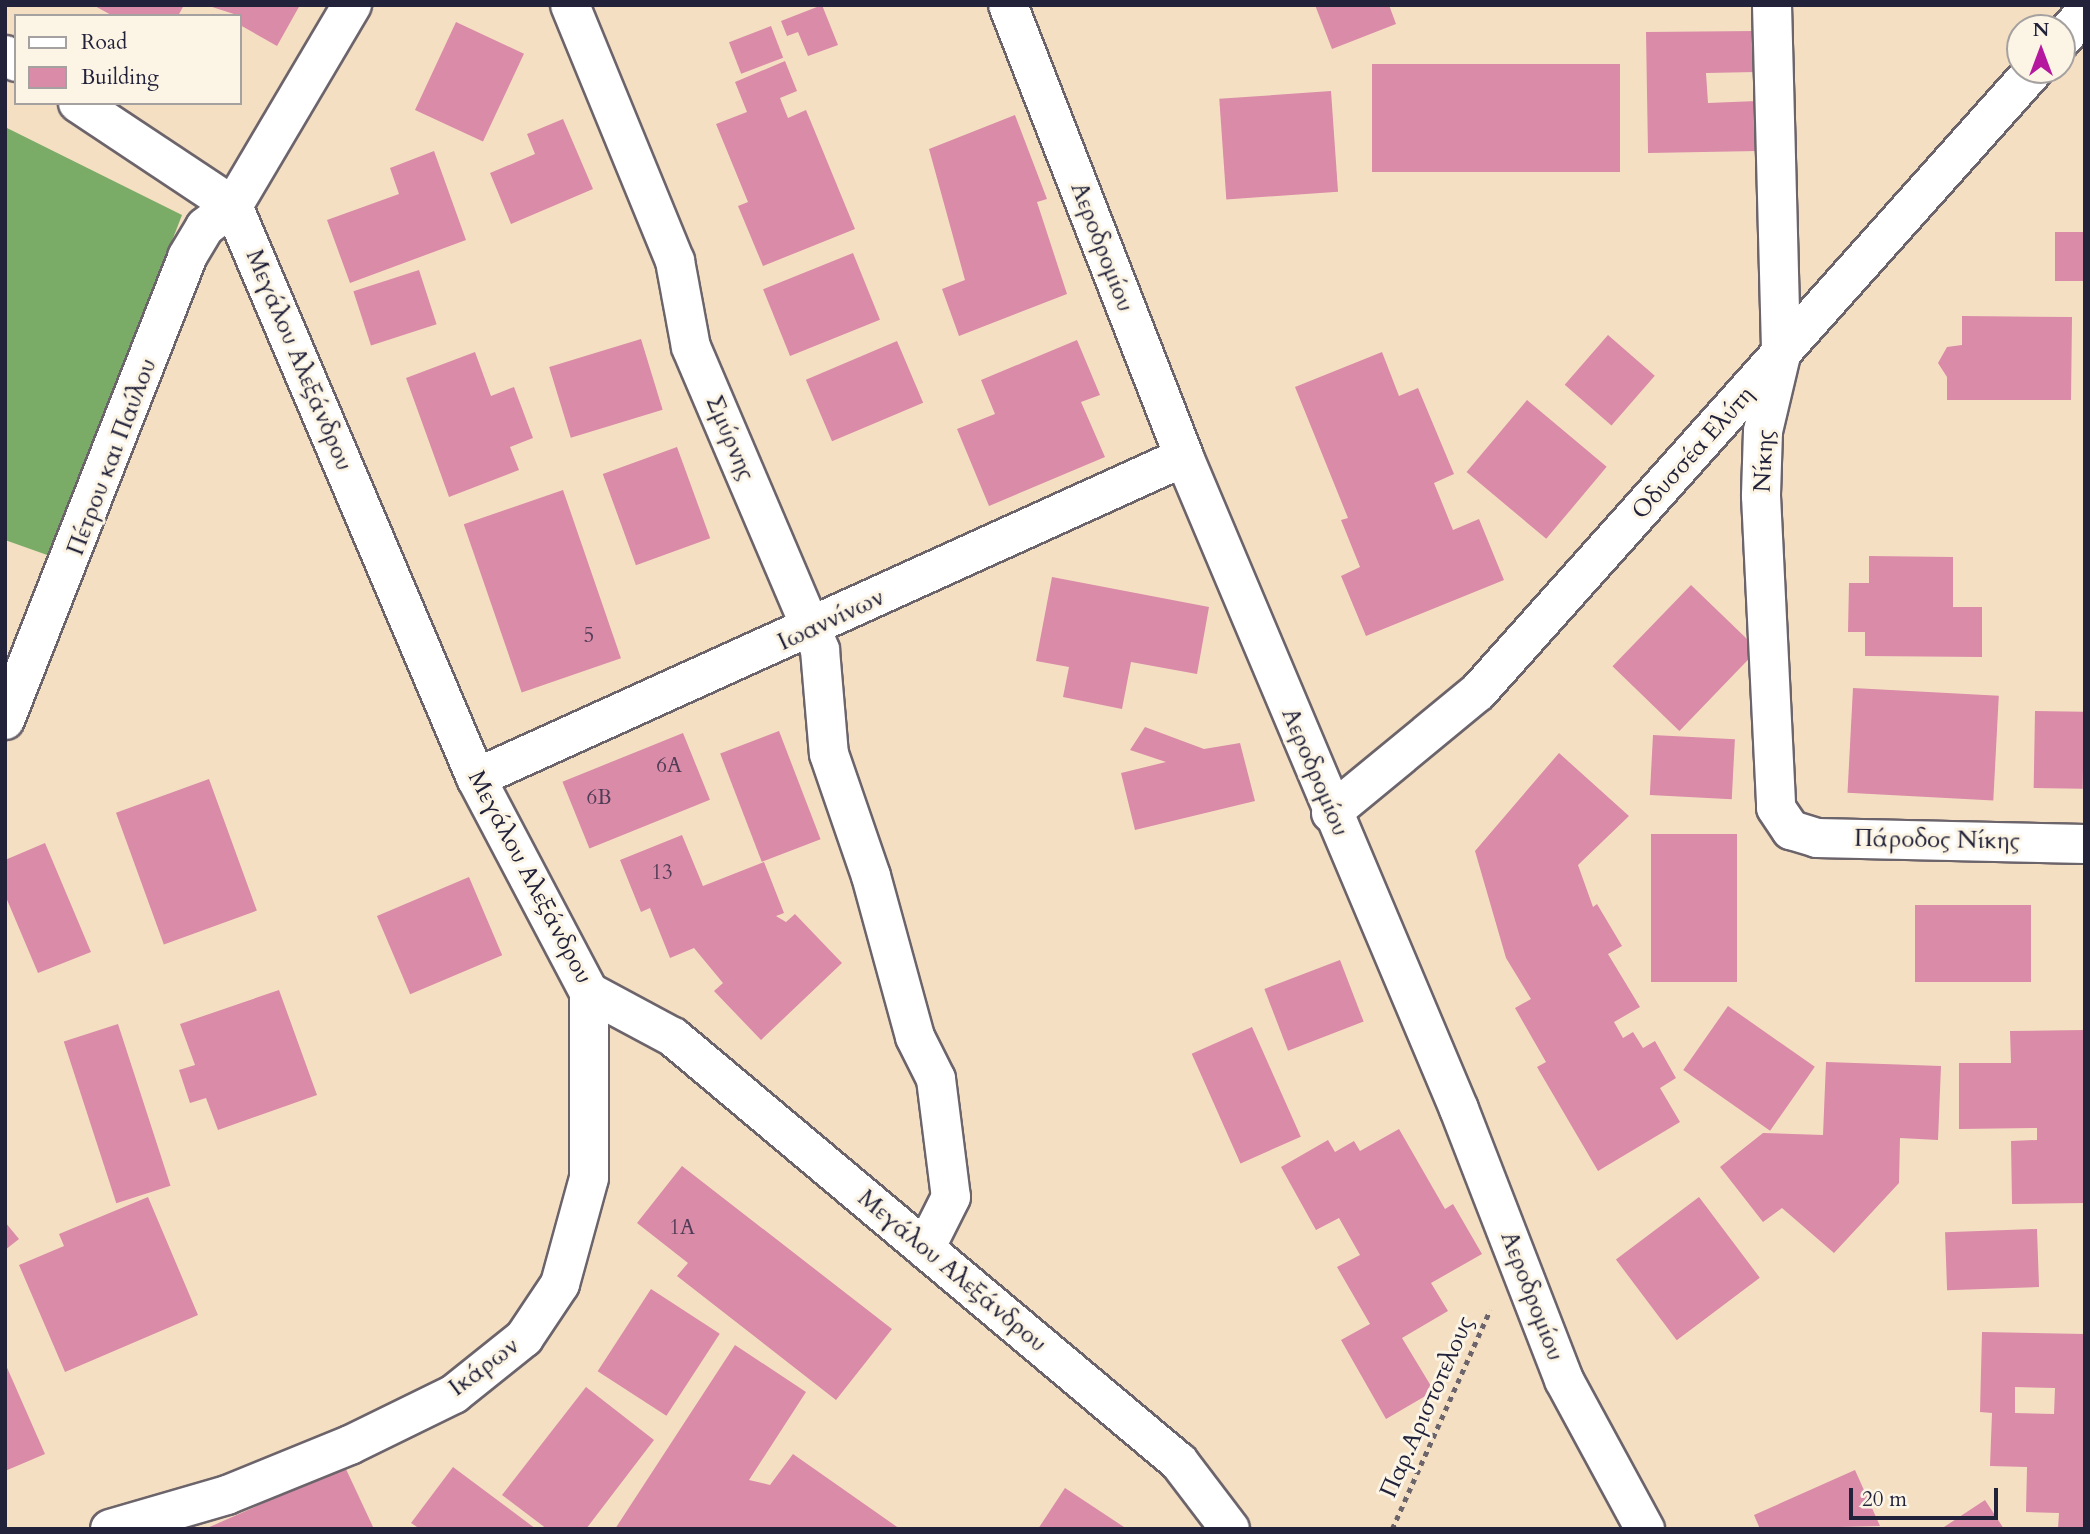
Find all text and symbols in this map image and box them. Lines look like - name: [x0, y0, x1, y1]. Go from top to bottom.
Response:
- legend: [14, 14, 242, 105]
- north arrow: [2006, 14, 2076, 84]
- text: N: [2033, 17, 2049, 43]
- text: Road: [81, 28, 127, 57]
- text: Building: [81, 63, 159, 92]
- street label: Αεροδρομίου: [1064, 178, 1140, 316]
- street label: Μεγάλου Αλεξάνδρου: [239, 245, 359, 475]
- street label: Πέτρου και Παύλου: [61, 355, 163, 559]
- street label: Οδυσσέα Ελύτη: [1626, 381, 1760, 525]
- street label: Σμύρνης: [699, 391, 761, 485]
- street label: Νίκης: [1748, 429, 1780, 493]
- street label: Ιωαννίνων: [773, 583, 889, 657]
- house number: 5: [584, 623, 594, 649]
- street label: Αεροδρομίου: [1275, 704, 1355, 840]
- house number: 6A: [656, 753, 682, 779]
- street label: Μεγάλου Αλεξάνδρου: [462, 766, 598, 988]
- house number: 6B: [586, 785, 612, 811]
- street label: Πάροδος Νίκης: [1854, 824, 2020, 856]
- house number: 13: [651, 860, 673, 886]
- street label: Μεγάλου Αλεξάνδρου: [852, 1184, 1052, 1358]
- house number: 1A: [669, 1215, 695, 1241]
- street label: Αεροδρομίου: [1494, 1227, 1570, 1365]
- street label: Παρ.Αριστοτελους: [1374, 1312, 1480, 1502]
- street label: Ικάρων: [443, 1331, 525, 1403]
- scale bar: [1852, 1474, 2001, 1518]
- text: 20 m: [1862, 1485, 1907, 1514]

